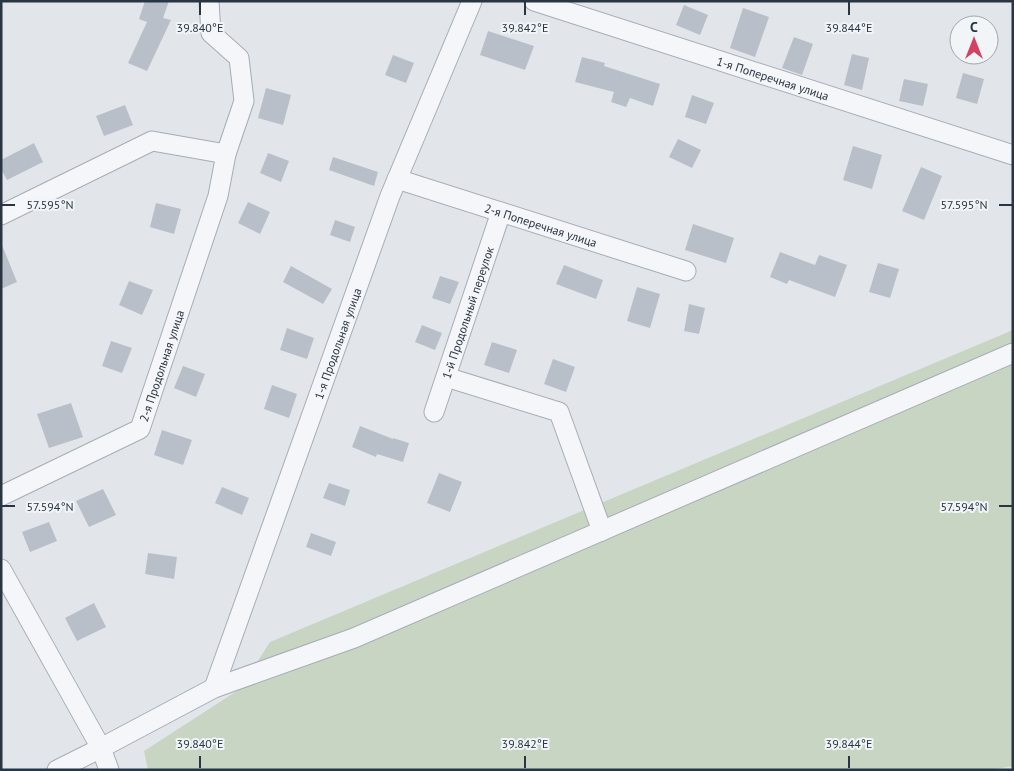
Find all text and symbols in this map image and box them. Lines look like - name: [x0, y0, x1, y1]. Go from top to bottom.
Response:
- north arrow: [949, 15, 999, 65]
- text: С: [970, 18, 978, 36]
- text: 39.840°E: [177, 20, 223, 35]
- text: 39.842°E: [502, 20, 548, 35]
- text: 39.844°E: [826, 20, 872, 35]
- street label: 1-я Поперечная улица: [715, 53, 831, 103]
- text: 57.595°N: [26, 197, 74, 212]
- text: 57.595°N: [940, 197, 988, 212]
- street label: 2-я Поперечная улица: [483, 200, 599, 250]
- street label: 1-й Продольный переулок: [438, 244, 497, 381]
- street label: 1-я Продольная улица: [311, 286, 364, 401]
- street label: 2-я Продольная улица: [135, 308, 187, 424]
- text: 57.594°N: [26, 499, 74, 514]
- text: 57.594°N: [940, 499, 988, 514]
- text: 39.840°E: [177, 736, 223, 751]
- text: 39.842°E: [502, 736, 548, 751]
- text: 39.844°E: [826, 736, 872, 751]

